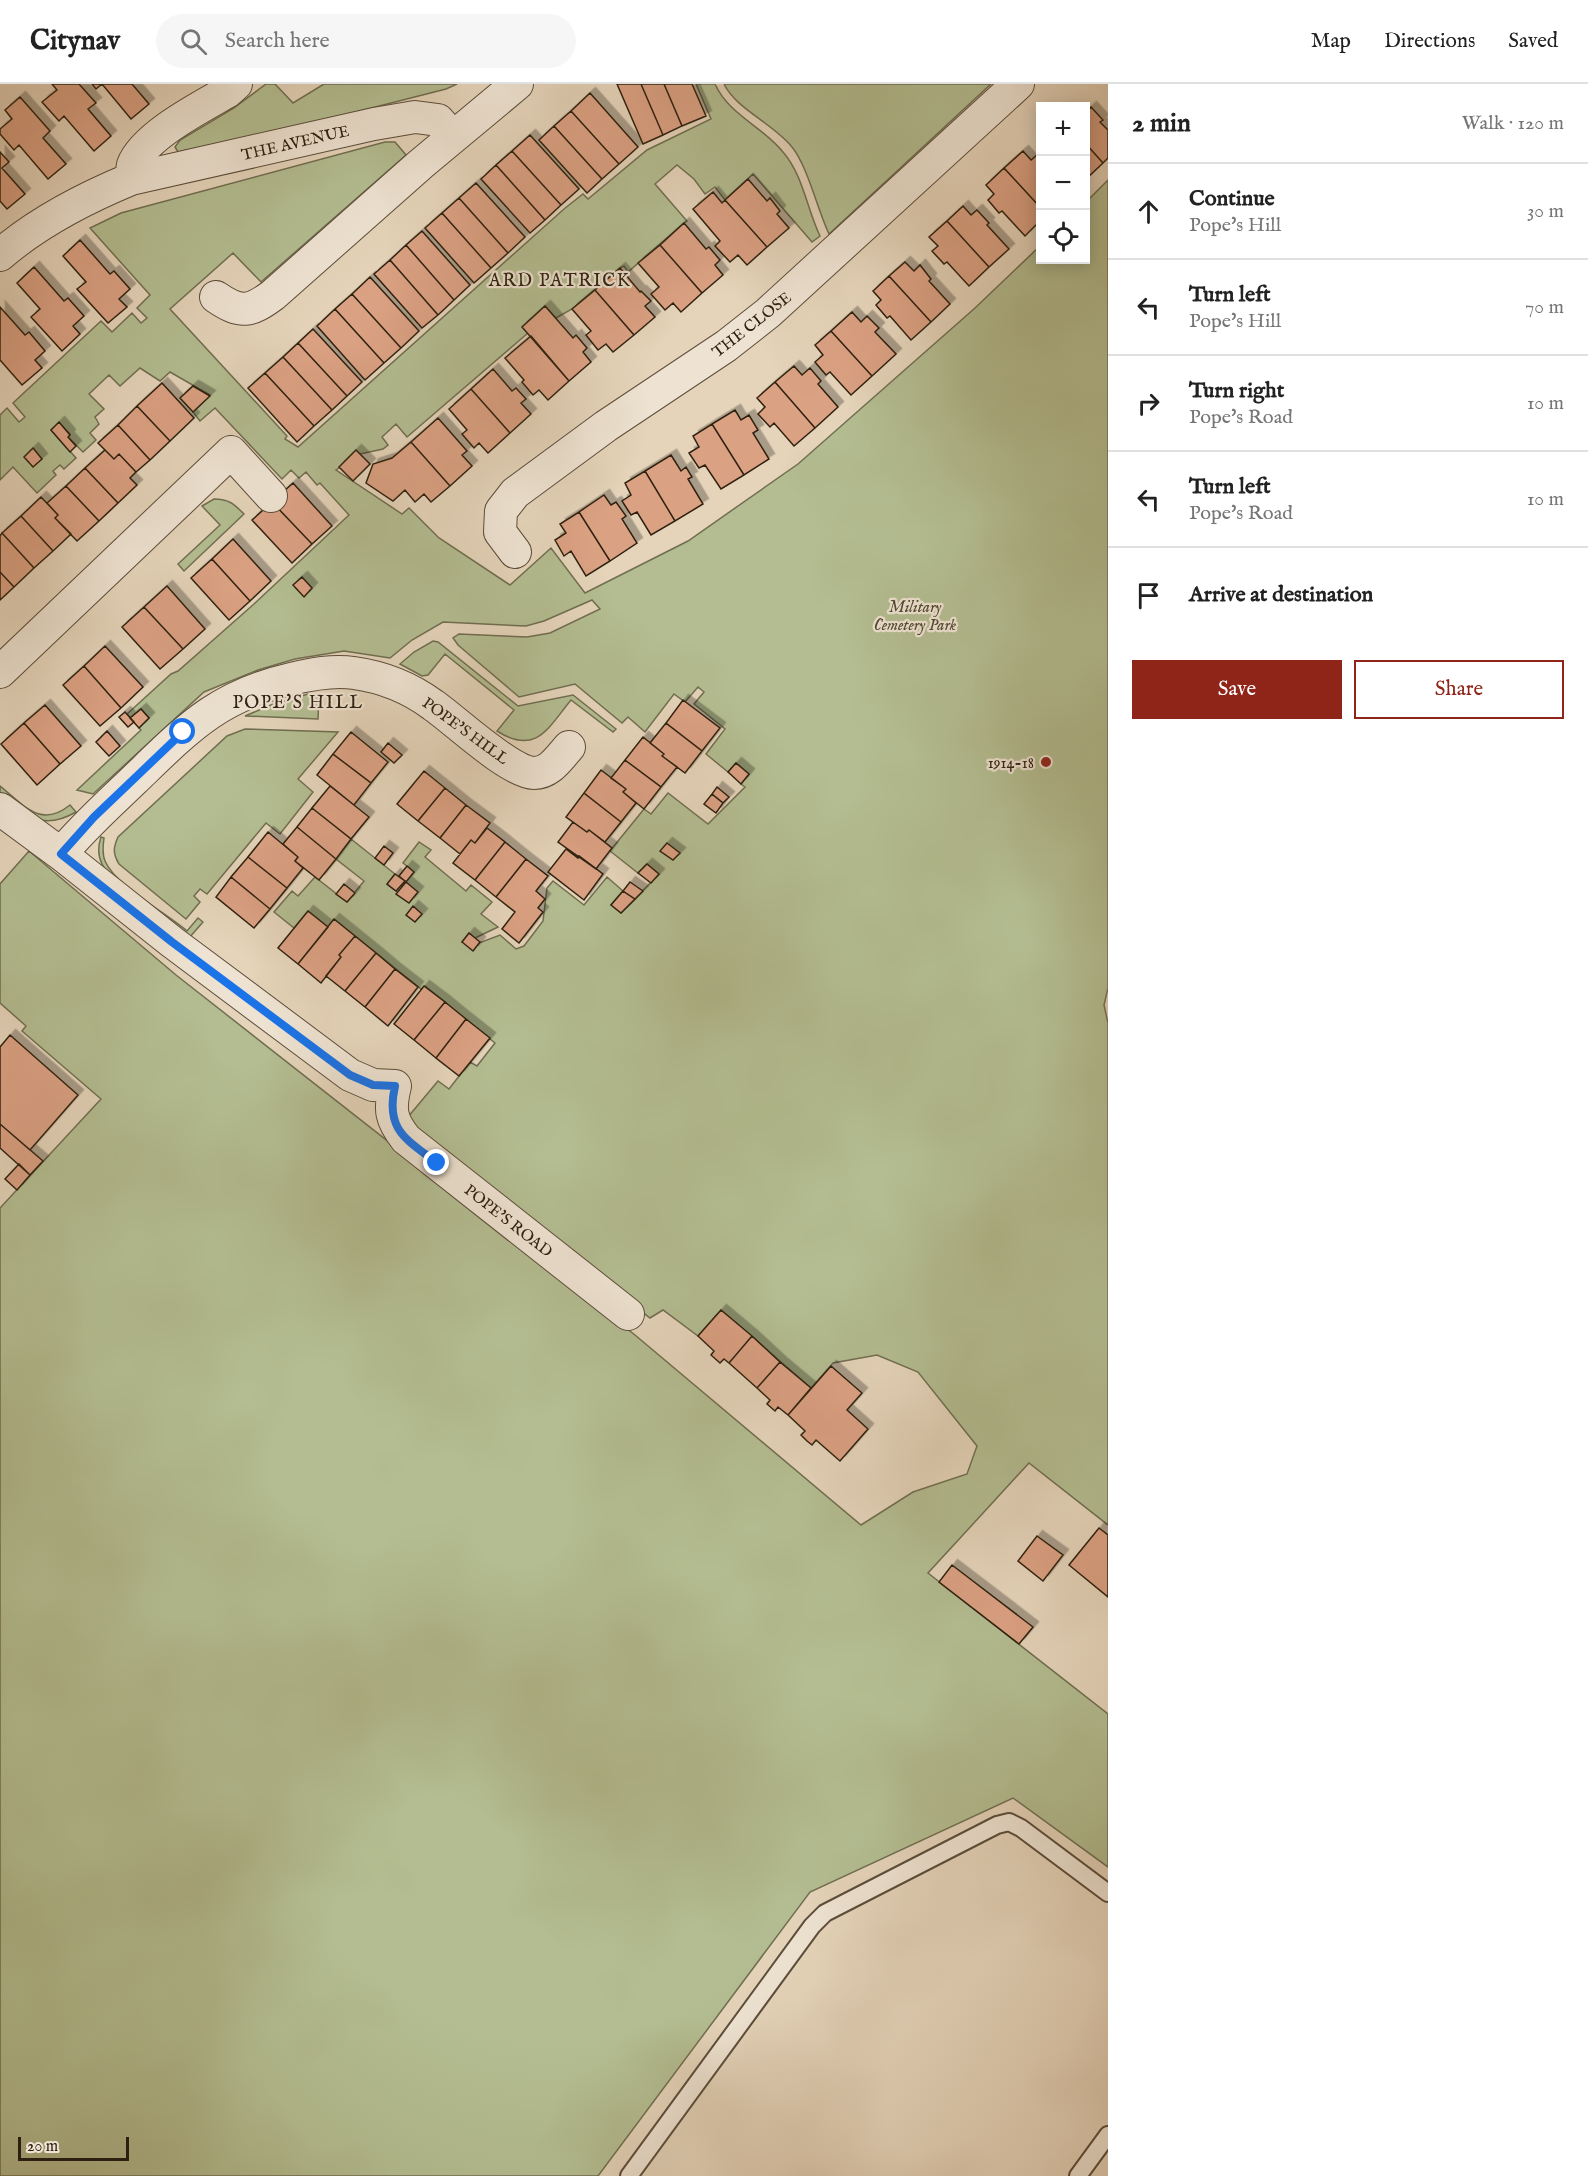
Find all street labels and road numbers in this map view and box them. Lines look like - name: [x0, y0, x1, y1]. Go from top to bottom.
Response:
- street label: THE AVENUE: [240, 122, 351, 166]
- street label: THE CLOSE: [709, 288, 796, 363]
- street label: POPE'S HILL: [418, 694, 512, 770]
- street label: POPE'S ROAD: [459, 1181, 556, 1262]

